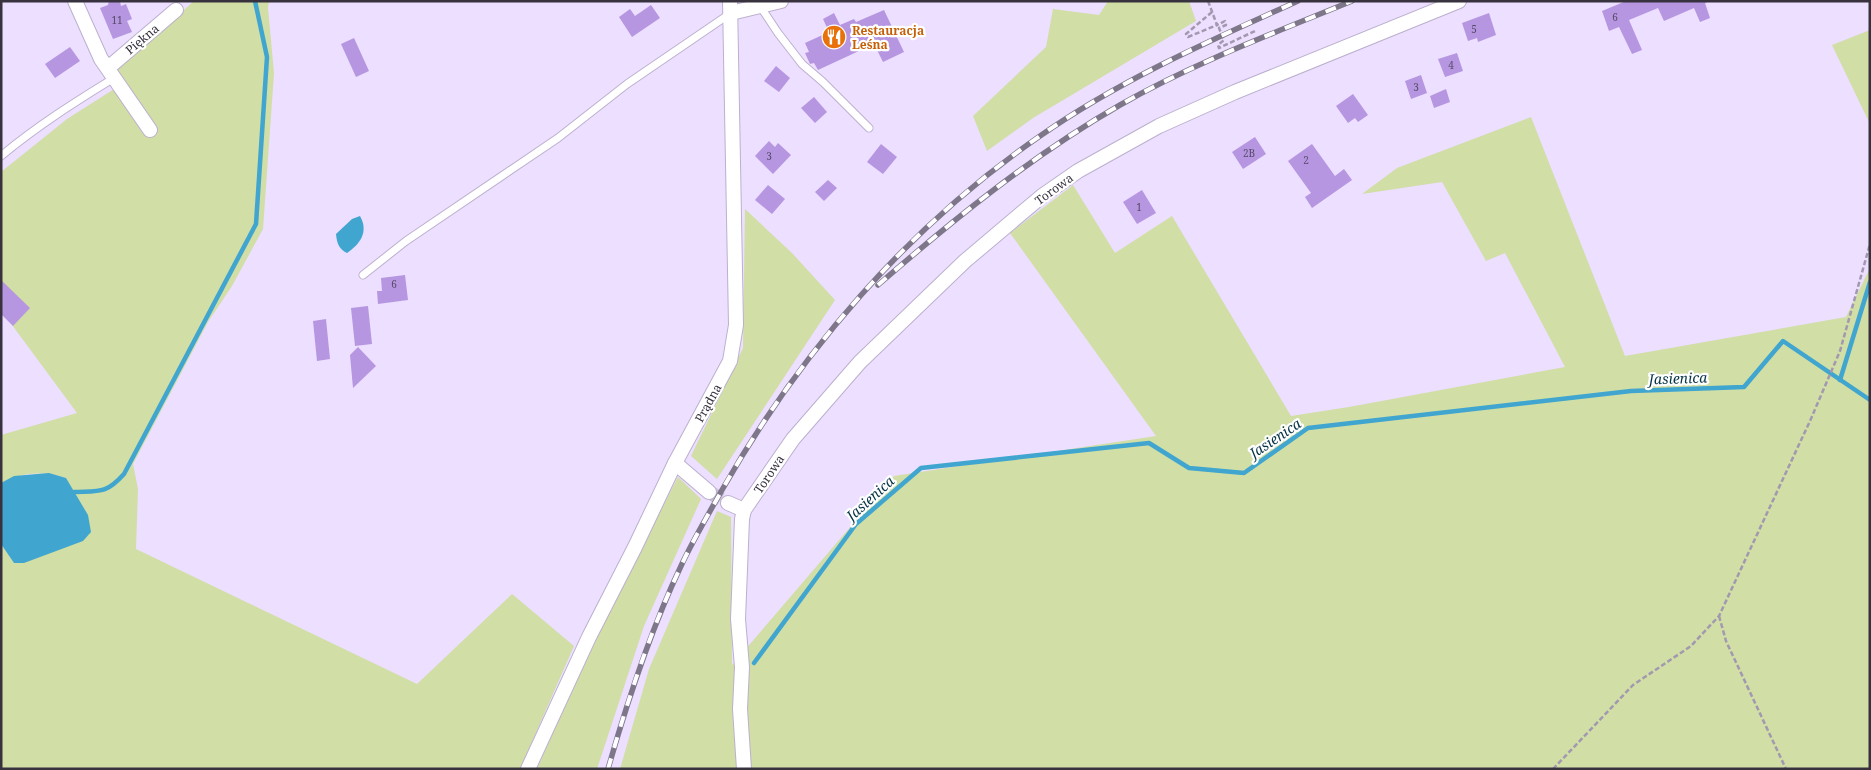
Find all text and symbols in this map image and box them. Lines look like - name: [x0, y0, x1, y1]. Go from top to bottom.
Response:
- house number: 6: [1612, 10, 1618, 24]
- house number: 11: [111, 13, 123, 27]
- street label: Piękna: [122, 20, 163, 58]
- place label: Restauracja Leśna: [852, 22, 924, 53]
- house number: 5: [1471, 22, 1477, 36]
- restaurant icon: Restauracja Leśna: [821, 24, 847, 50]
- house number: 4: [1448, 58, 1454, 72]
- house number: 3: [1413, 80, 1419, 94]
- house number: 2B: [1243, 146, 1255, 160]
- house number: 3: [766, 149, 772, 163]
- house number: 2: [1303, 153, 1309, 167]
- street label: Torowa: [1031, 169, 1077, 209]
- house number: 1: [1136, 200, 1142, 214]
- house number: 6: [391, 277, 397, 291]
- water label: Jasienica: [1646, 367, 1708, 389]
- street label: Prądna: [691, 381, 726, 425]
- water label: Jasienica: [1243, 413, 1305, 464]
- street label: Torowa: [750, 451, 788, 497]
- water label: Jasienica: [840, 471, 899, 527]

